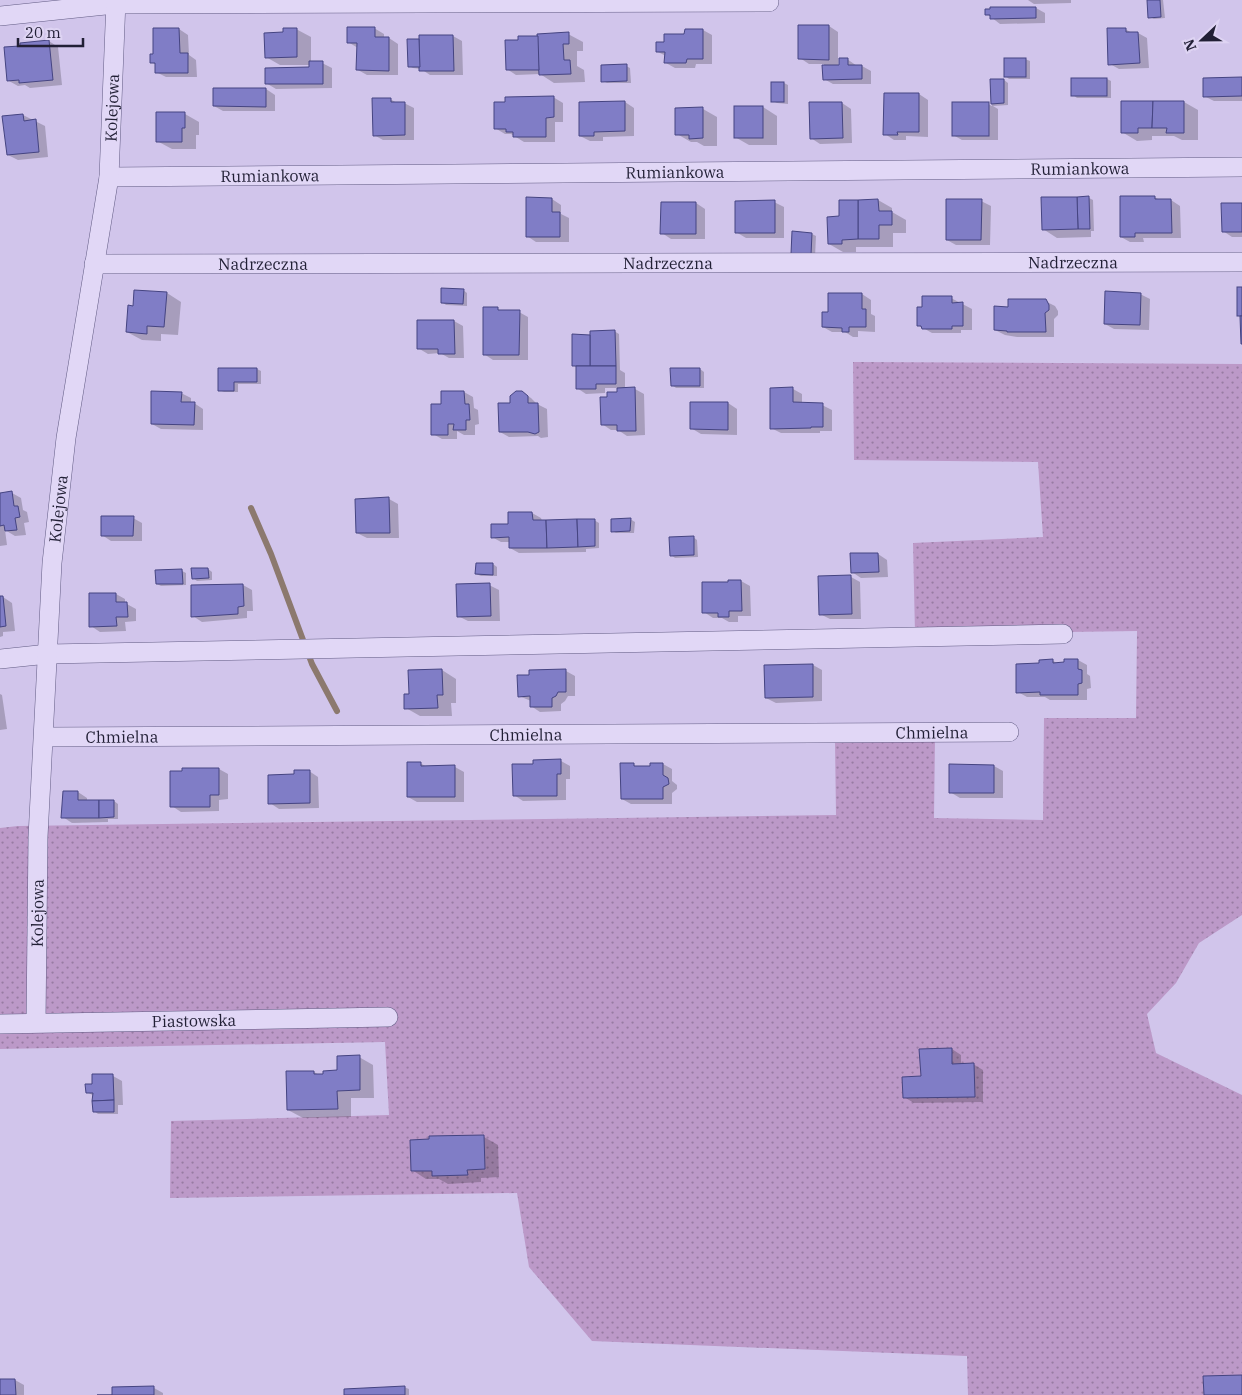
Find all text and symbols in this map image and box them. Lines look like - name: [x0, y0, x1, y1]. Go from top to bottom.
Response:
- scale bar: [18, 15, 82, 47]
- north arrow: [1177, 15, 1227, 65]
- text: 20 m: [25, 23, 61, 42]
- text: N: [1180, 36, 1200, 53]
- street label: Kolejowa: [100, 73, 123, 142]
- street label: Rumiankowa: [1030, 158, 1130, 179]
- street label: Rumiankowa: [625, 162, 725, 182]
- street label: Rumiankowa: [220, 165, 320, 186]
- street label: Nadrzeczna: [1028, 252, 1118, 272]
- street label: Nadrzeczna: [623, 253, 713, 273]
- street label: Nadrzeczna: [218, 254, 308, 274]
- street label: Kolejowa: [44, 473, 72, 544]
- street label: Chmielna: [895, 722, 969, 743]
- street label: Chmielna: [489, 724, 563, 745]
- street label: Chmielna: [85, 726, 159, 747]
- street label: Kolejowa: [27, 879, 48, 947]
- street label: Piastowska: [152, 1010, 237, 1031]

